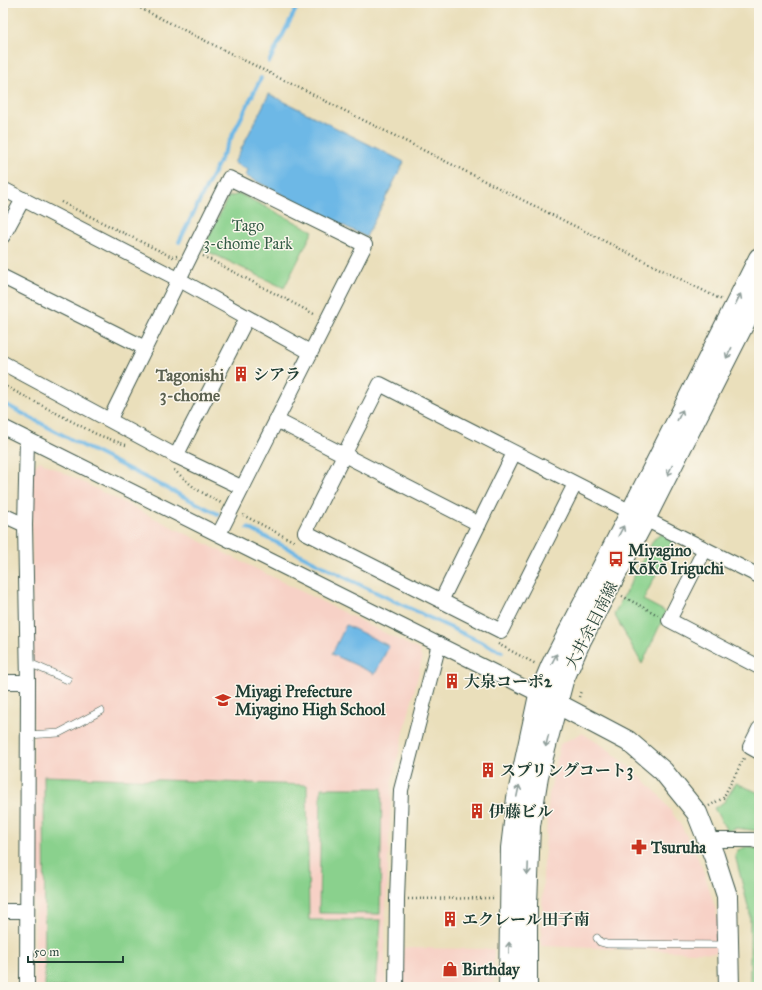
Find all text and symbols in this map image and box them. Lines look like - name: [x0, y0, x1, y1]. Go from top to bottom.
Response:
- park label: Tago 3-chome Park: [203, 216, 293, 253]
- one-way arrow: [735, 294, 742, 306]
- one-way arrow: [725, 347, 732, 359]
- district label: Tagonishi 3-chome: [155, 365, 225, 406]
- building icon: シアラ: [232, 365, 250, 383]
- place label: シアラ: [253, 365, 301, 384]
- one-way arrow: [677, 410, 684, 422]
- one-way arrow: [666, 463, 673, 475]
- one-way arrow: [618, 526, 625, 538]
- place label: Miyagino KōKō Iriguchi: [628, 541, 725, 579]
- bus stop icon: Miyagino KōKō Iriguchi: [607, 550, 625, 568]
- street label: 大井余目南線: [561, 578, 622, 672]
- one-way arrow: [551, 653, 559, 665]
- building icon: 大泉コーポ2: [443, 672, 461, 690]
- place label: 大泉コーポ2: [464, 672, 553, 691]
- place label: Miyagi Prefecture Miyagino High School: [235, 682, 386, 720]
- school or university icon: Miyagi Prefecture Miyagino High School: [214, 691, 232, 709]
- one-way arrow: [542, 734, 550, 747]
- building icon: スプリングコート3: [479, 761, 497, 779]
- place label: スプリングコート3: [500, 761, 633, 781]
- one-way arrow: [515, 784, 523, 797]
- building icon: 伊藤ビル: [468, 802, 486, 820]
- place label: 伊藤ビル: [489, 802, 553, 821]
- pharmacy icon: Tsuruha: [630, 838, 648, 856]
- place label: Tsuruha: [650, 838, 707, 857]
- one-way arrow: [525, 862, 532, 875]
- building icon: エクレール田子南: [441, 910, 459, 928]
- place label: エクレール田子南: [462, 910, 590, 929]
- scale bar: [28, 938, 123, 964]
- one-way arrow: [505, 942, 513, 955]
- text: 50 m: [34, 945, 59, 959]
- shop icon: Birthday: [441, 960, 459, 978]
- place label: Birthday: [462, 960, 521, 980]

